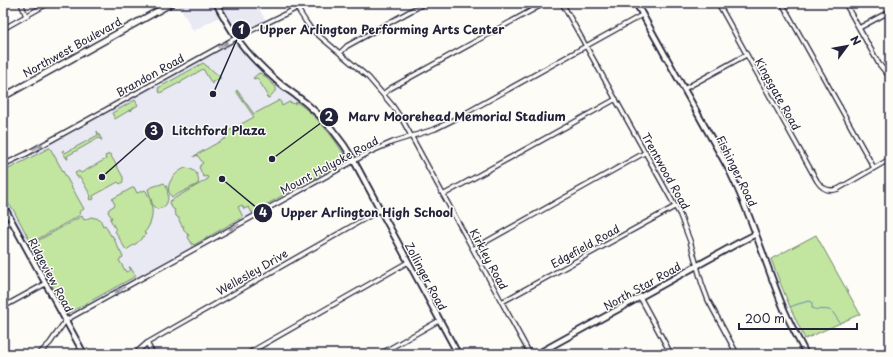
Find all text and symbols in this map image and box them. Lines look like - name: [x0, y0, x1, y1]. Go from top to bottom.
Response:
- street label: Northwest Boulevard: [19, 13, 125, 81]
- callout: Upper Arlington Performing Arts Center: [231, 18, 513, 42]
- text: 1: [238, 20, 244, 38]
- text: Upper Arlington Performing Arts Center: [260, 20, 505, 38]
- north arrow: [827, 26, 867, 66]
- text: N: [846, 32, 866, 49]
- one-way arrow: [217, 41, 229, 48]
- street label: Brandon Road: [113, 49, 187, 101]
- street label: Kingsgate Road: [751, 55, 805, 133]
- callout: Marv Moorehead Memorial Stadium: [319, 105, 575, 129]
- text: 2: [325, 107, 334, 125]
- text: Marv Moorehead Memorial Stadium: [348, 107, 566, 125]
- callout: Litchford Plaza: [144, 119, 274, 143]
- text: 3: [150, 121, 158, 139]
- text: Litchford Plaza: [172, 121, 267, 139]
- street label: Trentwood Road: [638, 129, 694, 213]
- street label: Mount Holyoke Road: [277, 132, 381, 198]
- street label: Fishinger Road: [712, 133, 762, 209]
- one-way arrow: [32, 144, 44, 151]
- callout: Upper Arlington High School: [253, 201, 462, 225]
- text: 4: [259, 203, 267, 221]
- text: Upper Arlington High School: [281, 203, 453, 221]
- street label: Edgefield Road: [548, 220, 622, 272]
- one-way arrow: [228, 224, 240, 230]
- street label: Kirkley Road: [466, 225, 512, 293]
- street label: Ridgeview Road: [24, 235, 78, 315]
- street label: Zollinger Road: [401, 239, 451, 313]
- street label: Wellesley Drive: [213, 245, 291, 299]
- street label: North Star Road: [600, 258, 684, 314]
- one-way arrow: [114, 287, 126, 293]
- scale bar: [739, 305, 857, 331]
- text: 200 m: [745, 309, 785, 327]

